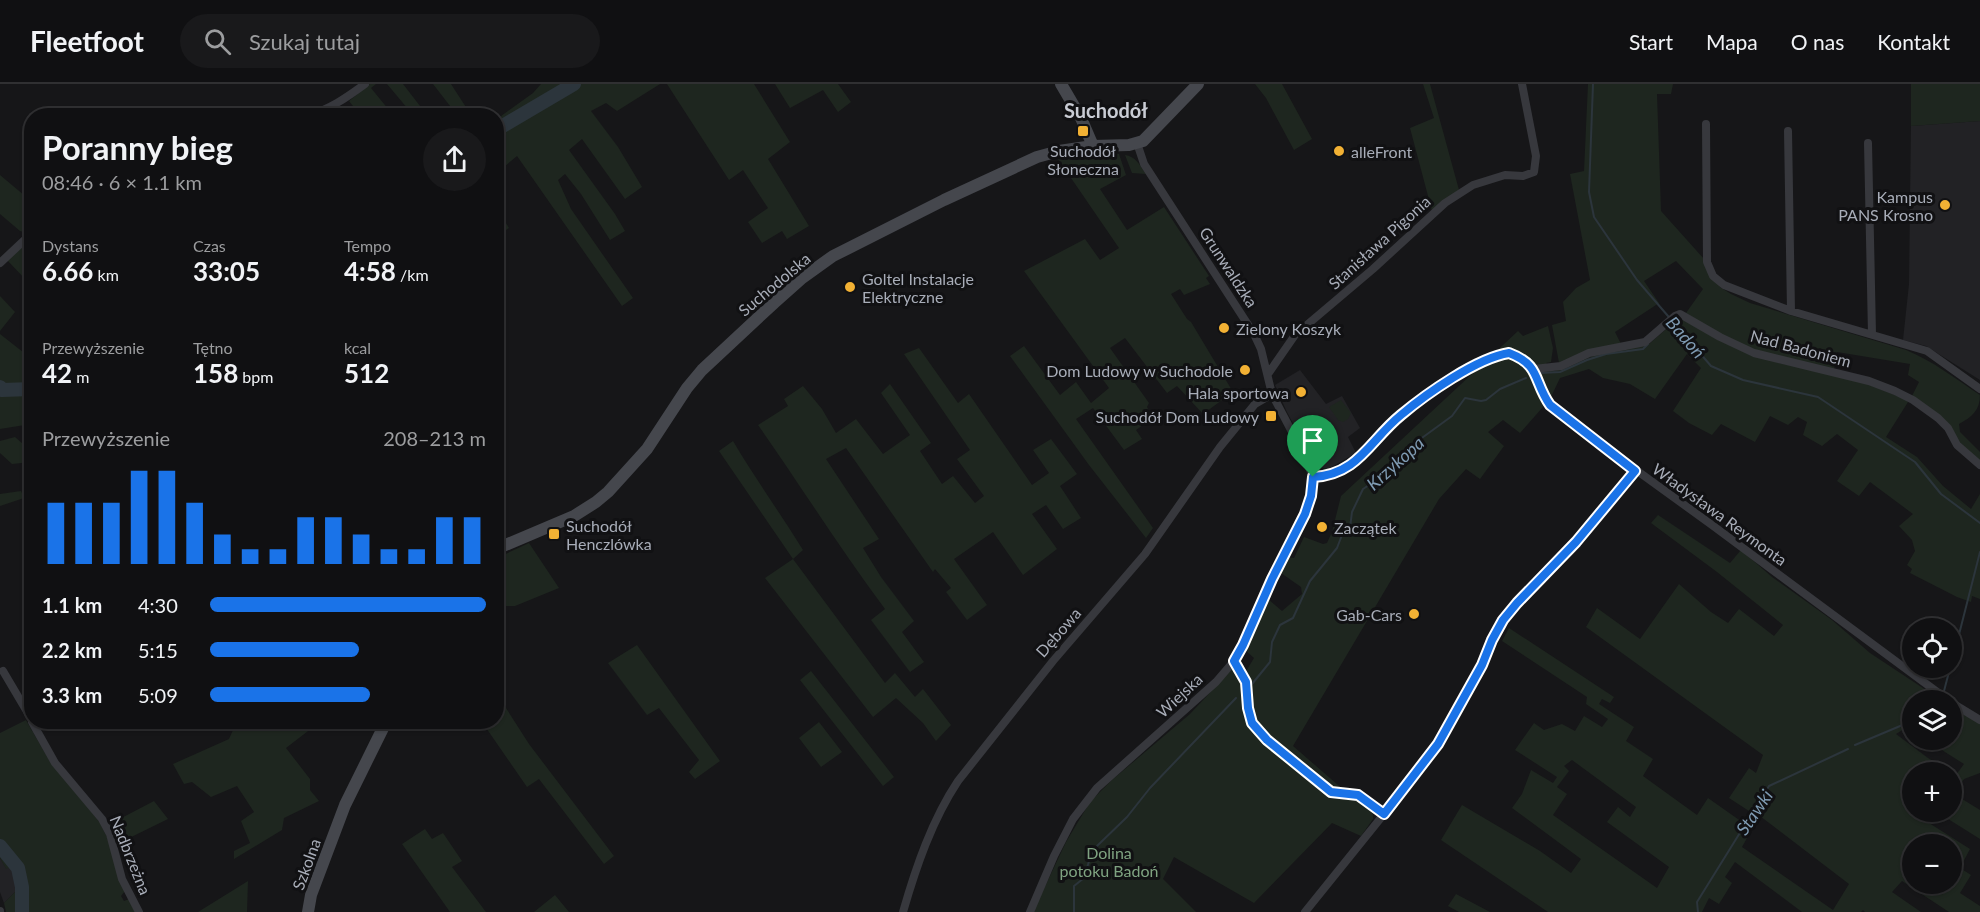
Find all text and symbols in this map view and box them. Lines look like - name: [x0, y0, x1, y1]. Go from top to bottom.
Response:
- search box: [180, 14, 600, 68]
- text: Fleetfoot: [30, 24, 144, 58]
- icon: search: [201, 25, 234, 58]
- text: Szukaj tutaj: [249, 28, 360, 55]
- text: Start: [1629, 29, 1673, 54]
- text: Mapa: [1706, 29, 1758, 54]
- text: O nas: [1791, 29, 1844, 54]
- text: Kontakt: [1877, 29, 1950, 54]
- district label: Suchodół: [1064, 98, 1148, 122]
- marker: Suchodół Słoneczna: [1076, 124, 1090, 138]
- text: Poranny bieg: [42, 127, 233, 167]
- button: share: [423, 128, 486, 191]
- place label: Suchodół Słoneczna: [1047, 141, 1119, 178]
- place label: alleFront: [1351, 142, 1412, 161]
- marker: alleFront: [1332, 144, 1346, 158]
- text: 08:46 · 6 × 1.1 km: [42, 170, 202, 194]
- place label: Kampus PANS Krosno: [1838, 187, 1933, 224]
- street label: Stanisława Pigonia: [1324, 191, 1434, 293]
- marker: Kampus PANS Krosno: [1938, 198, 1952, 212]
- street label: Grunwaldzka: [1196, 223, 1262, 311]
- text: Dystans: [42, 236, 99, 255]
- text: Czas: [193, 236, 226, 255]
- text: Tempo: [344, 236, 391, 255]
- street label: Suchodolska: [734, 248, 814, 320]
- text: 6.66: [42, 255, 93, 287]
- text: 33:05: [193, 255, 260, 287]
- text: 4:58: [344, 255, 396, 287]
- text: km: [93, 265, 119, 284]
- text: /km: [396, 265, 429, 284]
- place label: Goltel Instalacje Elektryczne: [862, 269, 974, 306]
- marker: Goltel Instalacje Elektryczne: [843, 280, 857, 294]
- water label: Badoń: [1662, 312, 1710, 362]
- place label: Zielony Koszyk: [1236, 319, 1342, 338]
- marker: Zielony Koszyk: [1217, 321, 1231, 335]
- street label: Nad Badoniem: [1749, 325, 1853, 371]
- text: Przewyższenie: [42, 338, 144, 357]
- text: Tętno: [193, 338, 233, 357]
- text: kcal: [344, 338, 371, 357]
- text: 42: [42, 357, 72, 389]
- text: 158: [193, 357, 238, 389]
- text: 512: [344, 357, 389, 389]
- place label: Dom Ludowy w Suchodole: [1046, 361, 1233, 380]
- marker: Dom Ludowy w Suchodole: [1238, 363, 1252, 377]
- text: m: [72, 367, 89, 386]
- text: bpm: [238, 367, 273, 386]
- place label: Hala sportowa: [1187, 383, 1289, 402]
- marker: Hala sportowa: [1294, 385, 1308, 399]
- place label: Suchodół Dom Ludowy: [1096, 407, 1260, 426]
- marker: Suchodół Dom Ludowy: [1264, 409, 1278, 423]
- pin: [1287, 415, 1338, 477]
- icon: arrive: [1296, 424, 1329, 457]
- text: Przewyższenie: [42, 426, 170, 450]
- text: 208–213 m: [383, 426, 486, 450]
- water label: Krzykopa: [1362, 432, 1428, 494]
- street label: Władysława Reymonta: [1649, 459, 1791, 569]
- place label: Suchodół Henczlówka: [566, 516, 652, 553]
- place label: Zaczątek: [1334, 518, 1397, 537]
- marker: Zaczątek: [1315, 520, 1329, 534]
- marker: Suchodół Henczlówka: [547, 527, 561, 541]
- text: 1.1 km: [42, 593, 102, 617]
- text: 4:30: [138, 593, 178, 617]
- street label: Dębowa: [1032, 604, 1084, 660]
- place label: Gab-Cars: [1336, 605, 1402, 624]
- marker: Gab-Cars: [1407, 607, 1421, 621]
- map controls: [1902, 618, 1962, 894]
- button: locate: [1902, 618, 1962, 678]
- text: 2.2 km: [42, 638, 102, 662]
- text: 5:15: [138, 638, 178, 662]
- street label: Wiejska: [1152, 669, 1206, 721]
- text: 3.3 km: [42, 683, 102, 707]
- text: 5:09: [138, 683, 178, 707]
- button: layers: [1902, 690, 1962, 750]
- button: +: [1902, 762, 1962, 822]
- water label: Stawki: [1731, 785, 1777, 839]
- street label: Nadbrzeżna: [107, 813, 155, 897]
- button: −: [1902, 834, 1962, 894]
- street label: Szkolna: [288, 836, 324, 892]
- park label: Dolina potoku Badoń: [1060, 843, 1158, 880]

